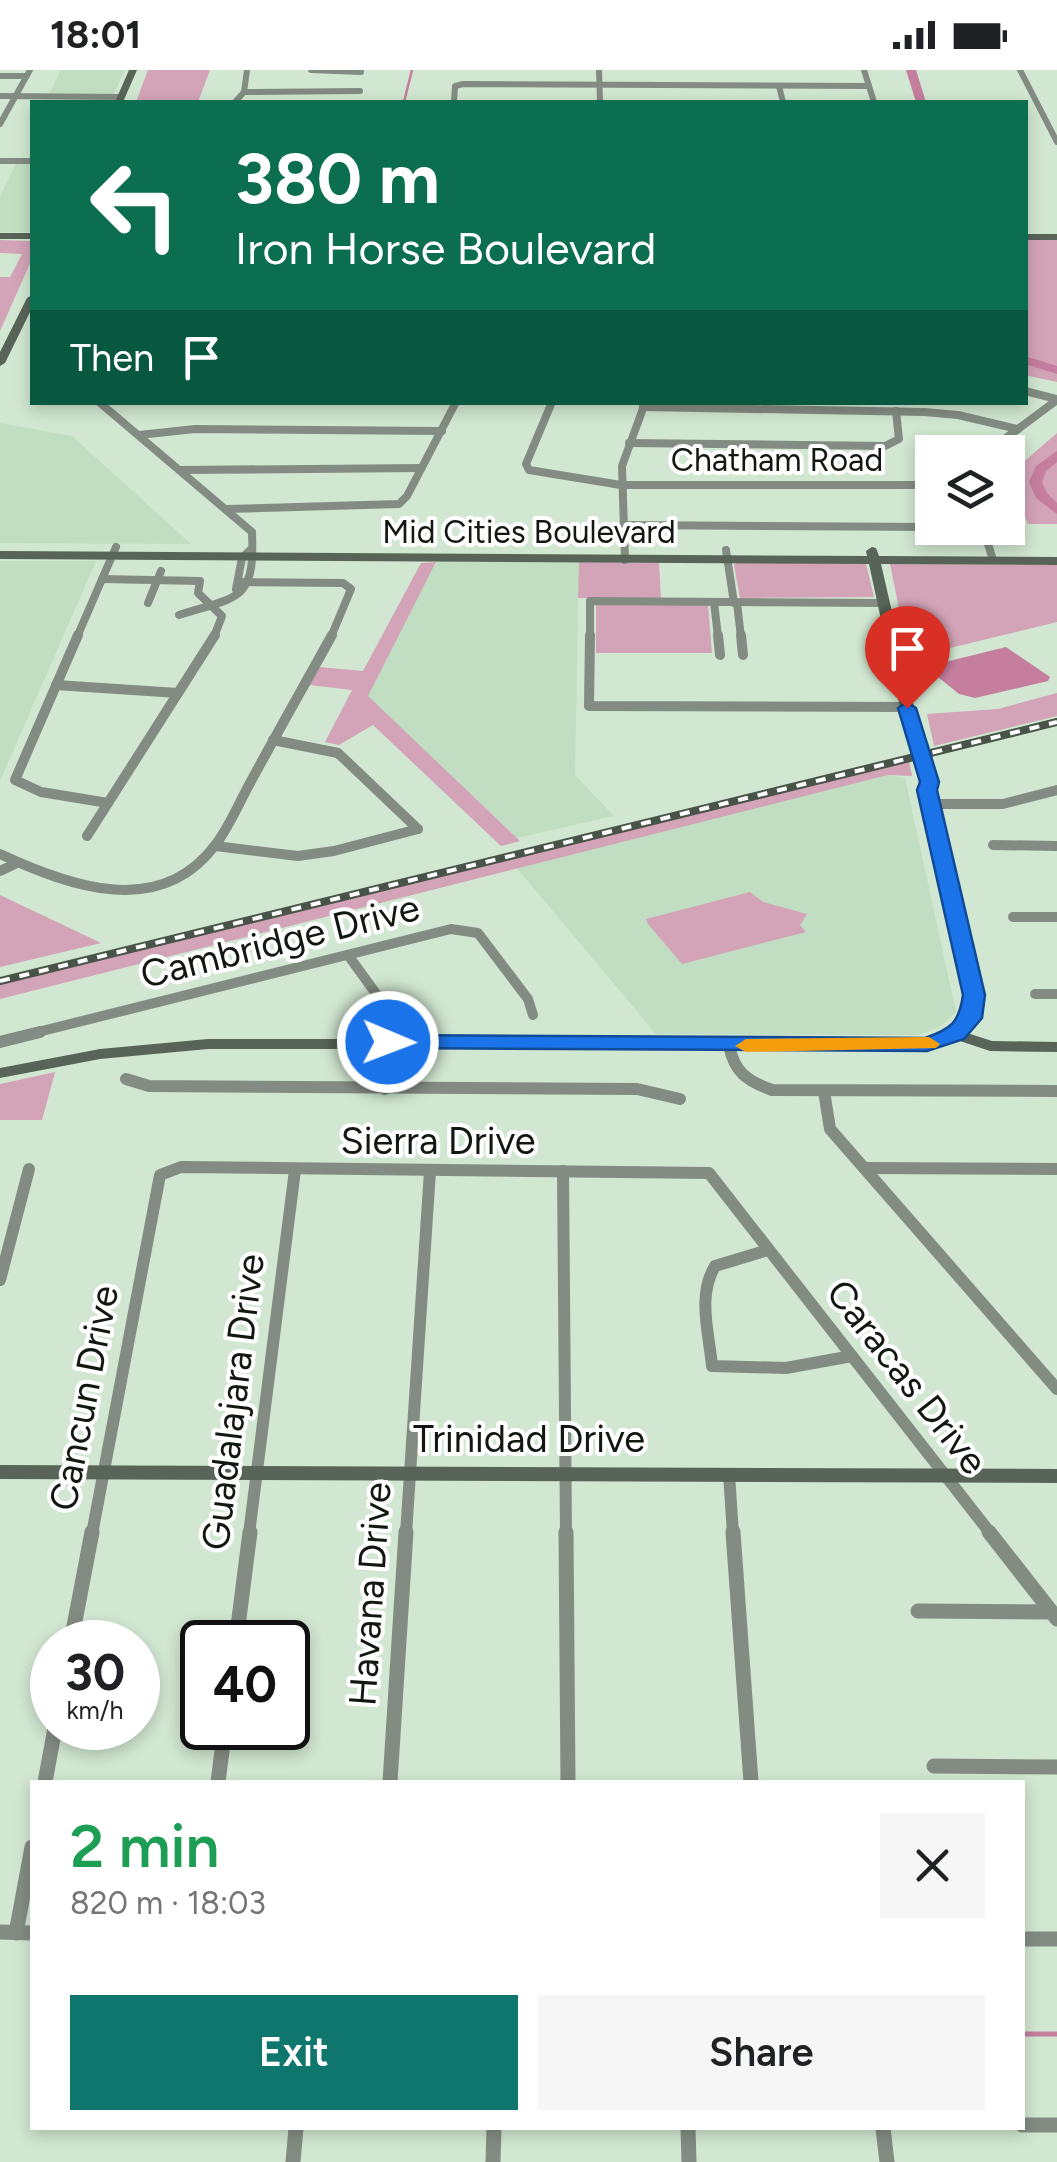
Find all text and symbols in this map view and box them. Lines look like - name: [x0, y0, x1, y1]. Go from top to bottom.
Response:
- text: 18:01: [50, 12, 141, 58]
- text: 380 m: [235, 136, 440, 221]
- icon: left: [70, 140, 200, 270]
- text: Iron Horse Boulevard: [235, 221, 656, 275]
- icon: arrive: [174, 330, 229, 385]
- text: Then: [70, 335, 154, 381]
- map controls: [915, 435, 1025, 545]
- button: layers: [915, 435, 1025, 545]
- street label: Chatham Road: [671, 441, 883, 479]
- street label: Mid Cities Boulevard: [382, 513, 676, 551]
- pin: [865, 606, 950, 709]
- icon: arrive: [880, 621, 935, 676]
- street label: Cambridge Drive: [136, 884, 424, 998]
- position arrow: [336, 990, 440, 1094]
- street label: Sierra Drive: [340, 1118, 536, 1164]
- street label: Guadalajara Drive: [192, 1251, 274, 1553]
- street label: Caracas Drive: [817, 1271, 997, 1483]
- street label: Cancun Drive: [40, 1282, 128, 1514]
- street label: Trinidad Drive: [413, 1416, 645, 1462]
- street label: Havana Drive: [339, 1481, 401, 1707]
- speed limit sign: 40: [180, 1620, 310, 1750]
- text: 30: [65, 1642, 125, 1703]
- text: km/h: [66, 1695, 124, 1725]
- text: 2 min: [70, 1810, 219, 1882]
- button: close: [880, 1813, 985, 1918]
- text: 820 m · 18:03: [70, 1884, 266, 1922]
- button: Exit: [70, 1995, 518, 2110]
- button: Share: [538, 1995, 985, 2110]

